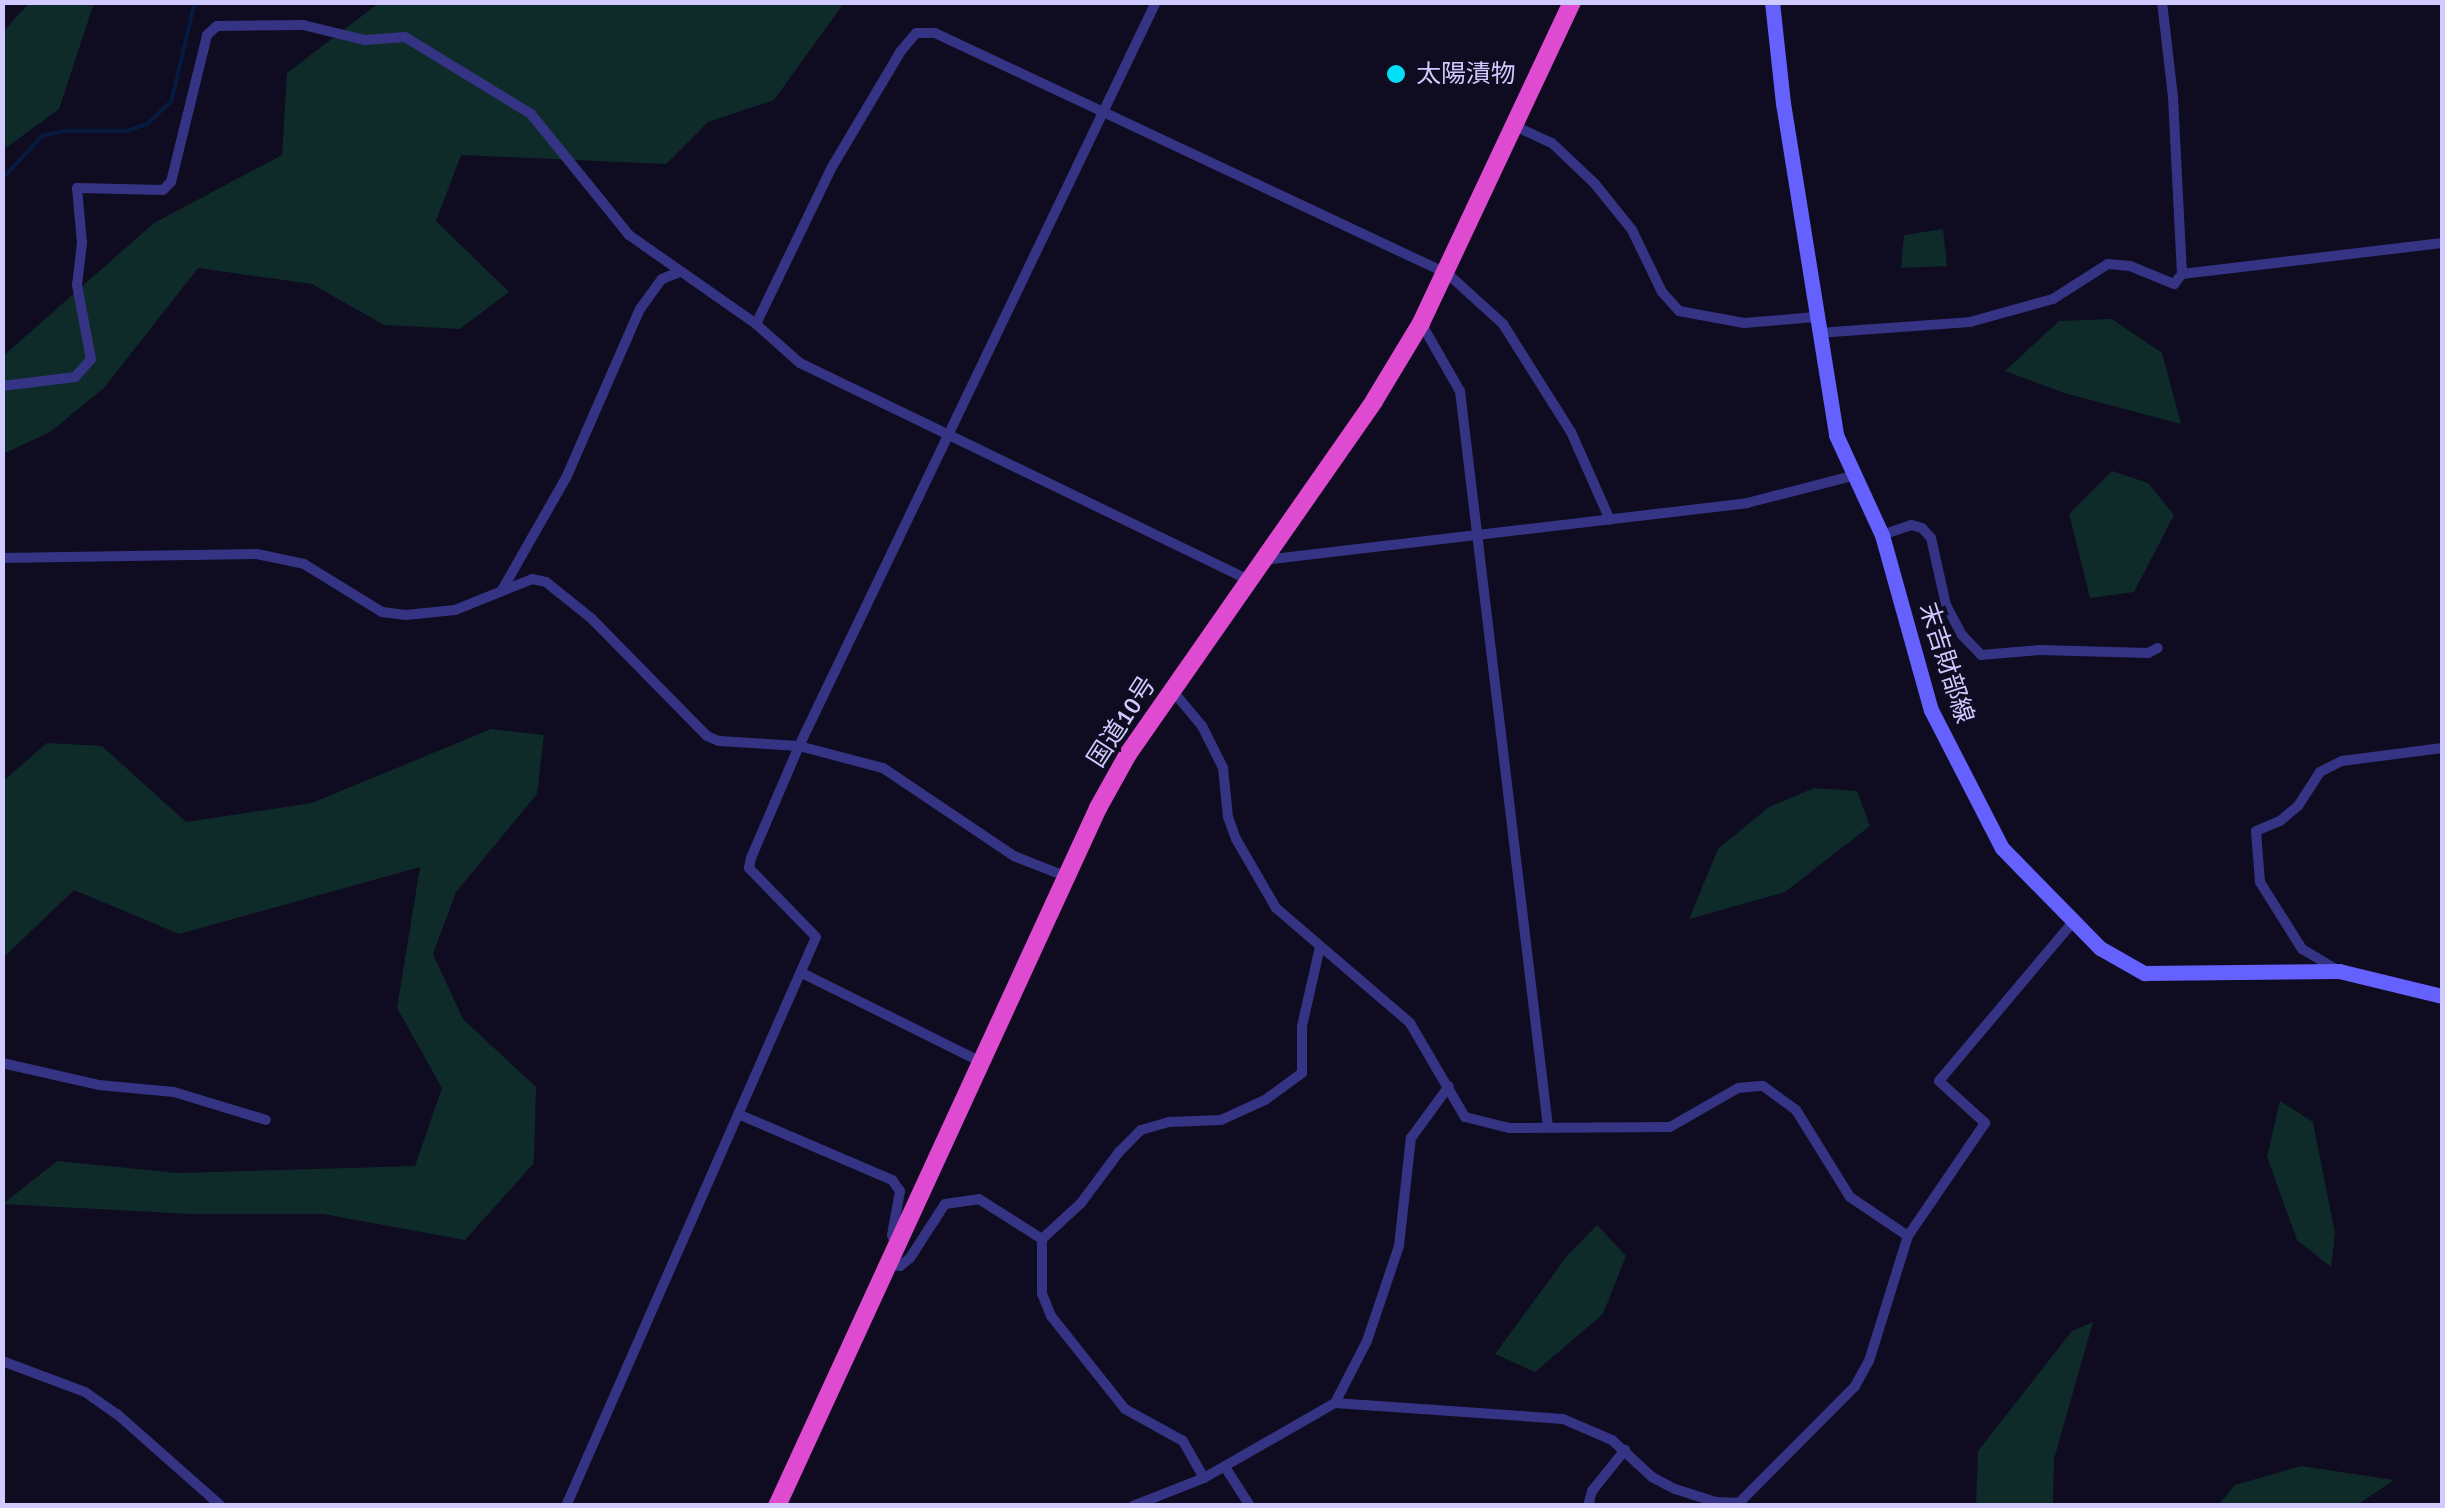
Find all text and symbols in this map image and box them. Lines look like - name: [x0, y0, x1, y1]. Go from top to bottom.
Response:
- place label: 太陽漬物: [1416, 59, 1516, 89]
- marker: 太陽漬物: [1385, 63, 1407, 85]
- street label: 末吉財部線: [1912, 599, 1980, 727]
- street label: 国道10号: [1082, 671, 1162, 773]

